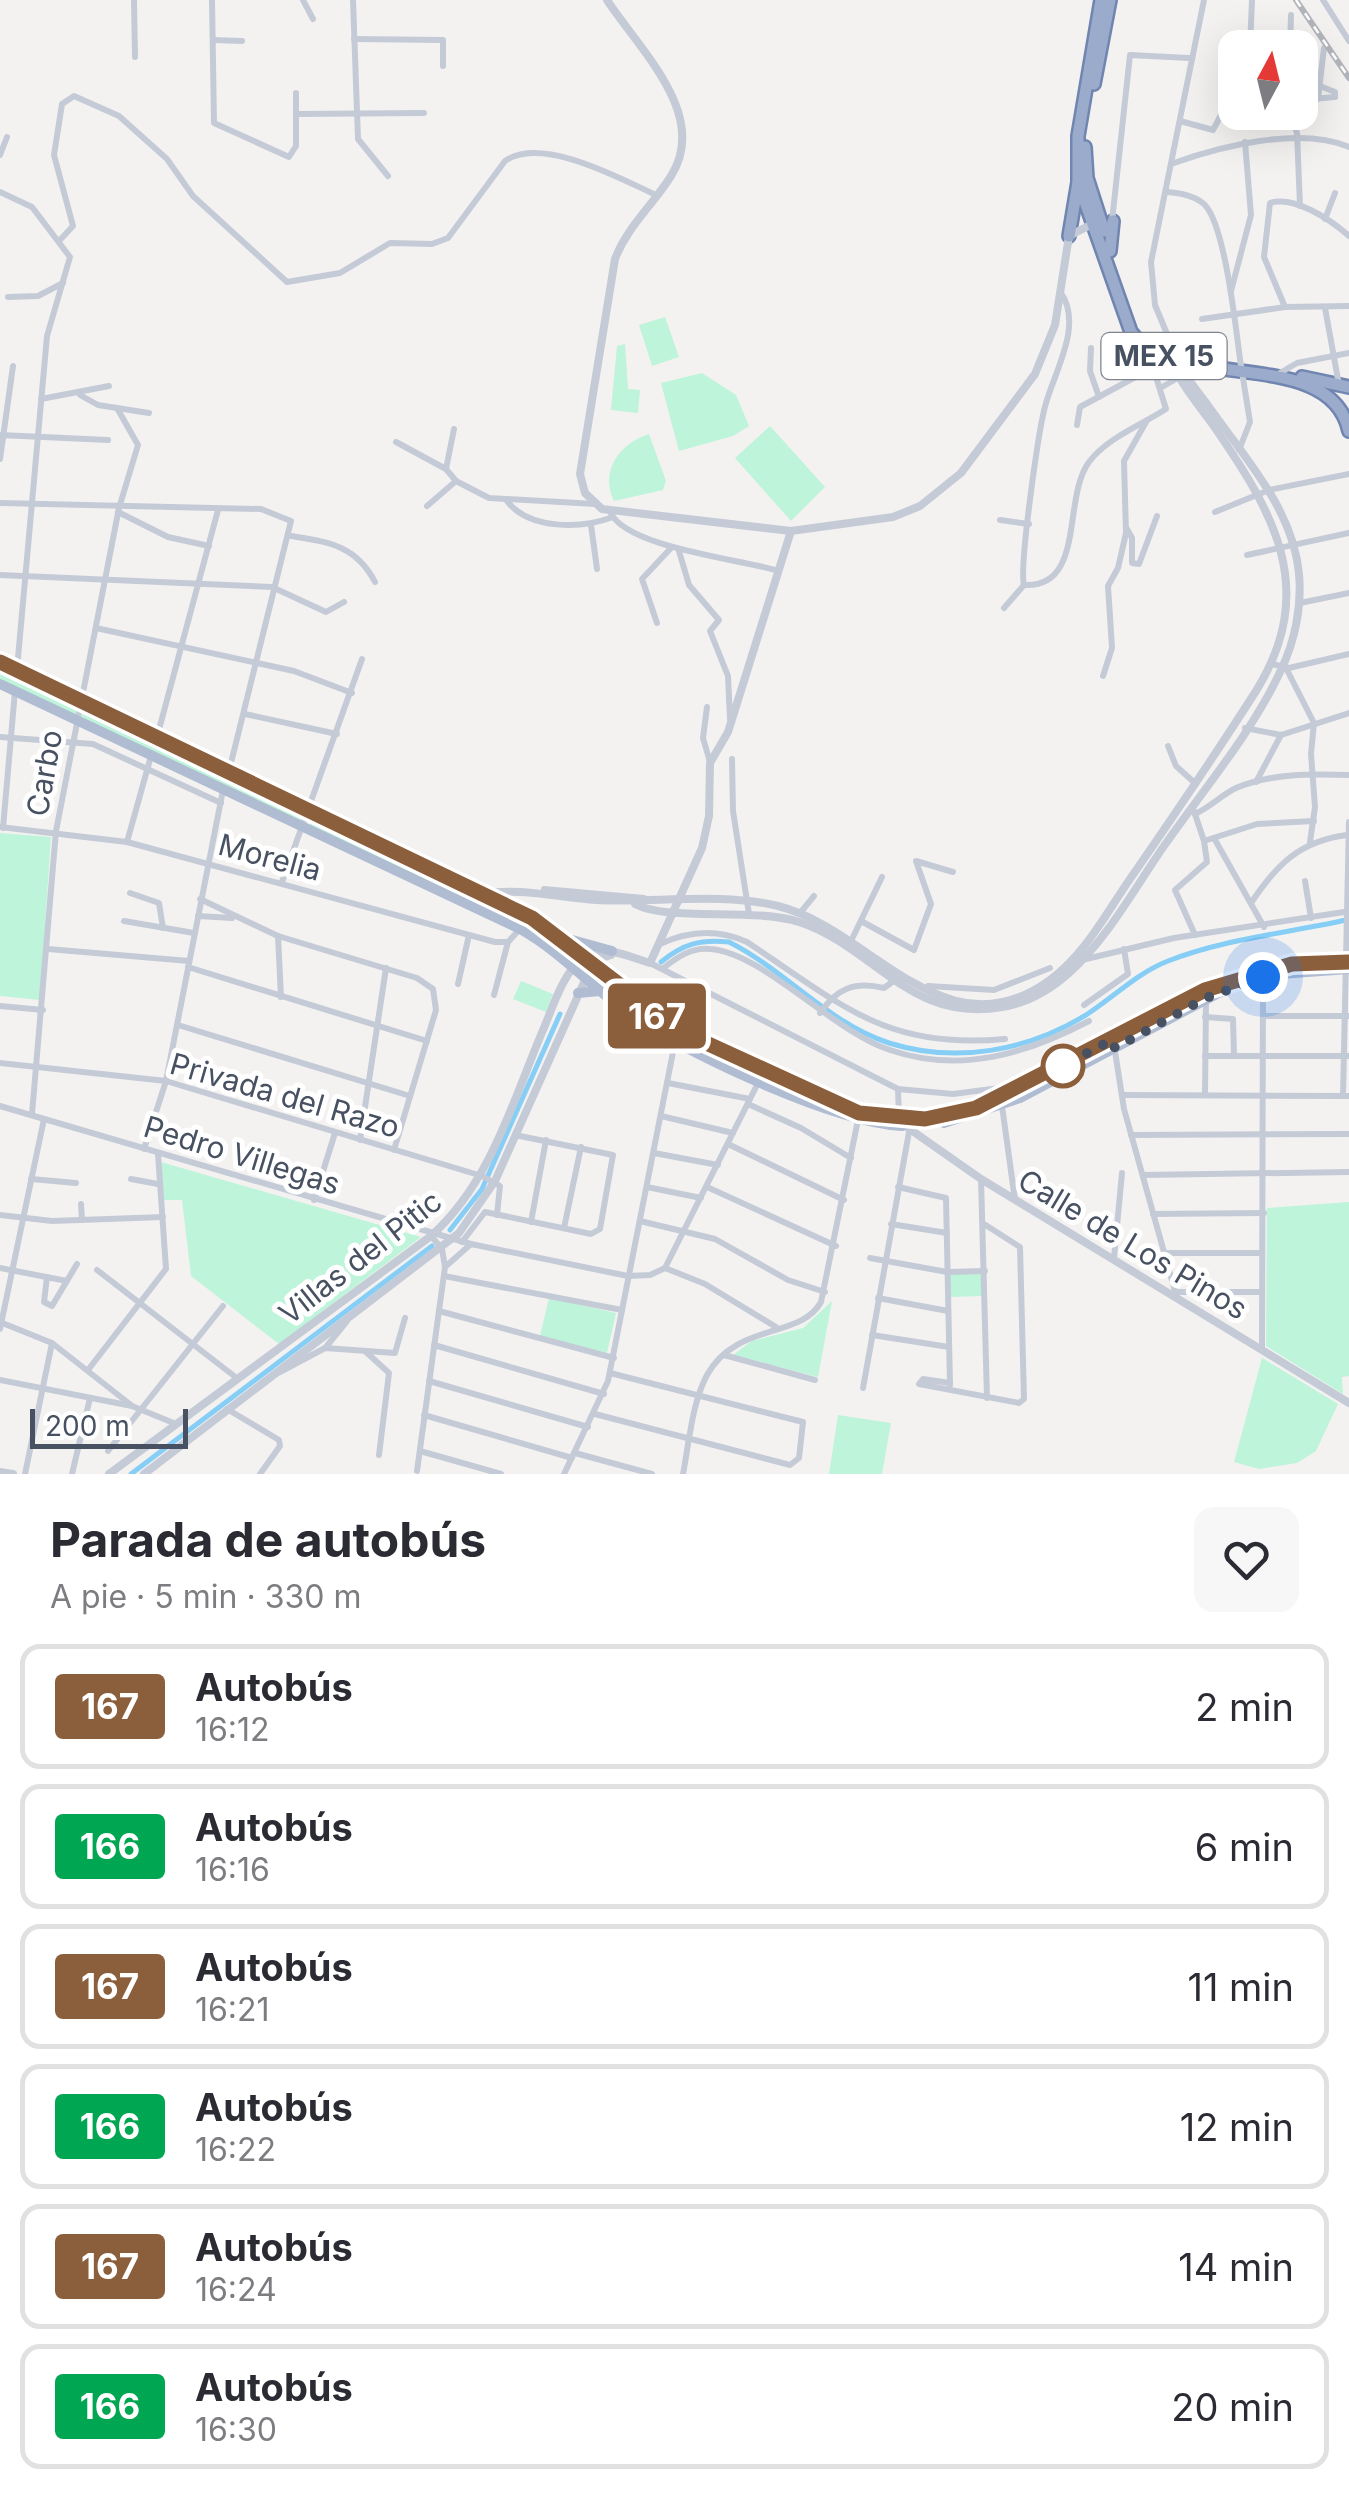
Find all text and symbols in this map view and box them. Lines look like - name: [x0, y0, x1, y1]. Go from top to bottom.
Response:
- north arrow: [1218, 30, 1318, 130]
- map controls: [1218, 30, 1318, 130]
- road number: MEX 15: [1102, 333, 1226, 379]
- street label: Carbo: [19, 727, 69, 819]
- street label: Morelia: [215, 826, 325, 888]
- your location: [1238, 952, 1288, 1002]
- line badge: 167: [600, 984, 714, 1048]
- text: 167: [628, 995, 686, 1037]
- street label: Privada del Razo: [166, 1045, 404, 1145]
- unlabelled marker: [1042, 1045, 1084, 1087]
- street label: Pedro Villegas: [140, 1108, 344, 1202]
- street label: Calle de Los Pinos: [1012, 1161, 1254, 1327]
- street label: Villas del Pitic: [272, 1183, 448, 1331]
- scale bar: [30, 1404, 188, 1448]
- text: 200 m: [45, 1409, 130, 1443]
- button: heart: [1194, 1507, 1299, 1612]
- text: Parada de autobús: [50, 1510, 486, 1569]
- text: A pie · 5 min · 330 m: [50, 1577, 361, 1616]
- text: Autobús: [195, 1664, 353, 1710]
- text: 2 min: [1195, 1684, 1294, 1730]
- text: 167: [81, 1685, 139, 1727]
- text: 16:12: [195, 1710, 270, 1749]
- text: Autobús: [195, 1804, 353, 1850]
- text: 6 min: [1195, 1824, 1294, 1870]
- text: 166: [80, 1825, 140, 1867]
- text: 16:16: [195, 1850, 270, 1889]
- text: Autobús: [195, 1944, 353, 1990]
- text: 11 min: [1187, 1964, 1294, 2010]
- text: 167: [81, 1965, 139, 2007]
- text: 16:21: [195, 1990, 270, 2029]
- text: Autobús: [195, 2084, 353, 2130]
- text: 12 min: [1180, 2104, 1294, 2150]
- text: 166: [80, 2105, 140, 2147]
- text: 16:22: [195, 2130, 276, 2169]
- text: Autobús: [195, 2224, 353, 2270]
- text: 14 min: [1178, 2244, 1294, 2290]
- text: 167: [81, 2245, 139, 2287]
- text: 16:24: [195, 2270, 277, 2309]
- text: Autobús: [195, 2364, 353, 2410]
- text: 20 min: [1171, 2384, 1294, 2430]
- text: 166: [80, 2385, 140, 2427]
- text: 16:30: [195, 2410, 277, 2449]

